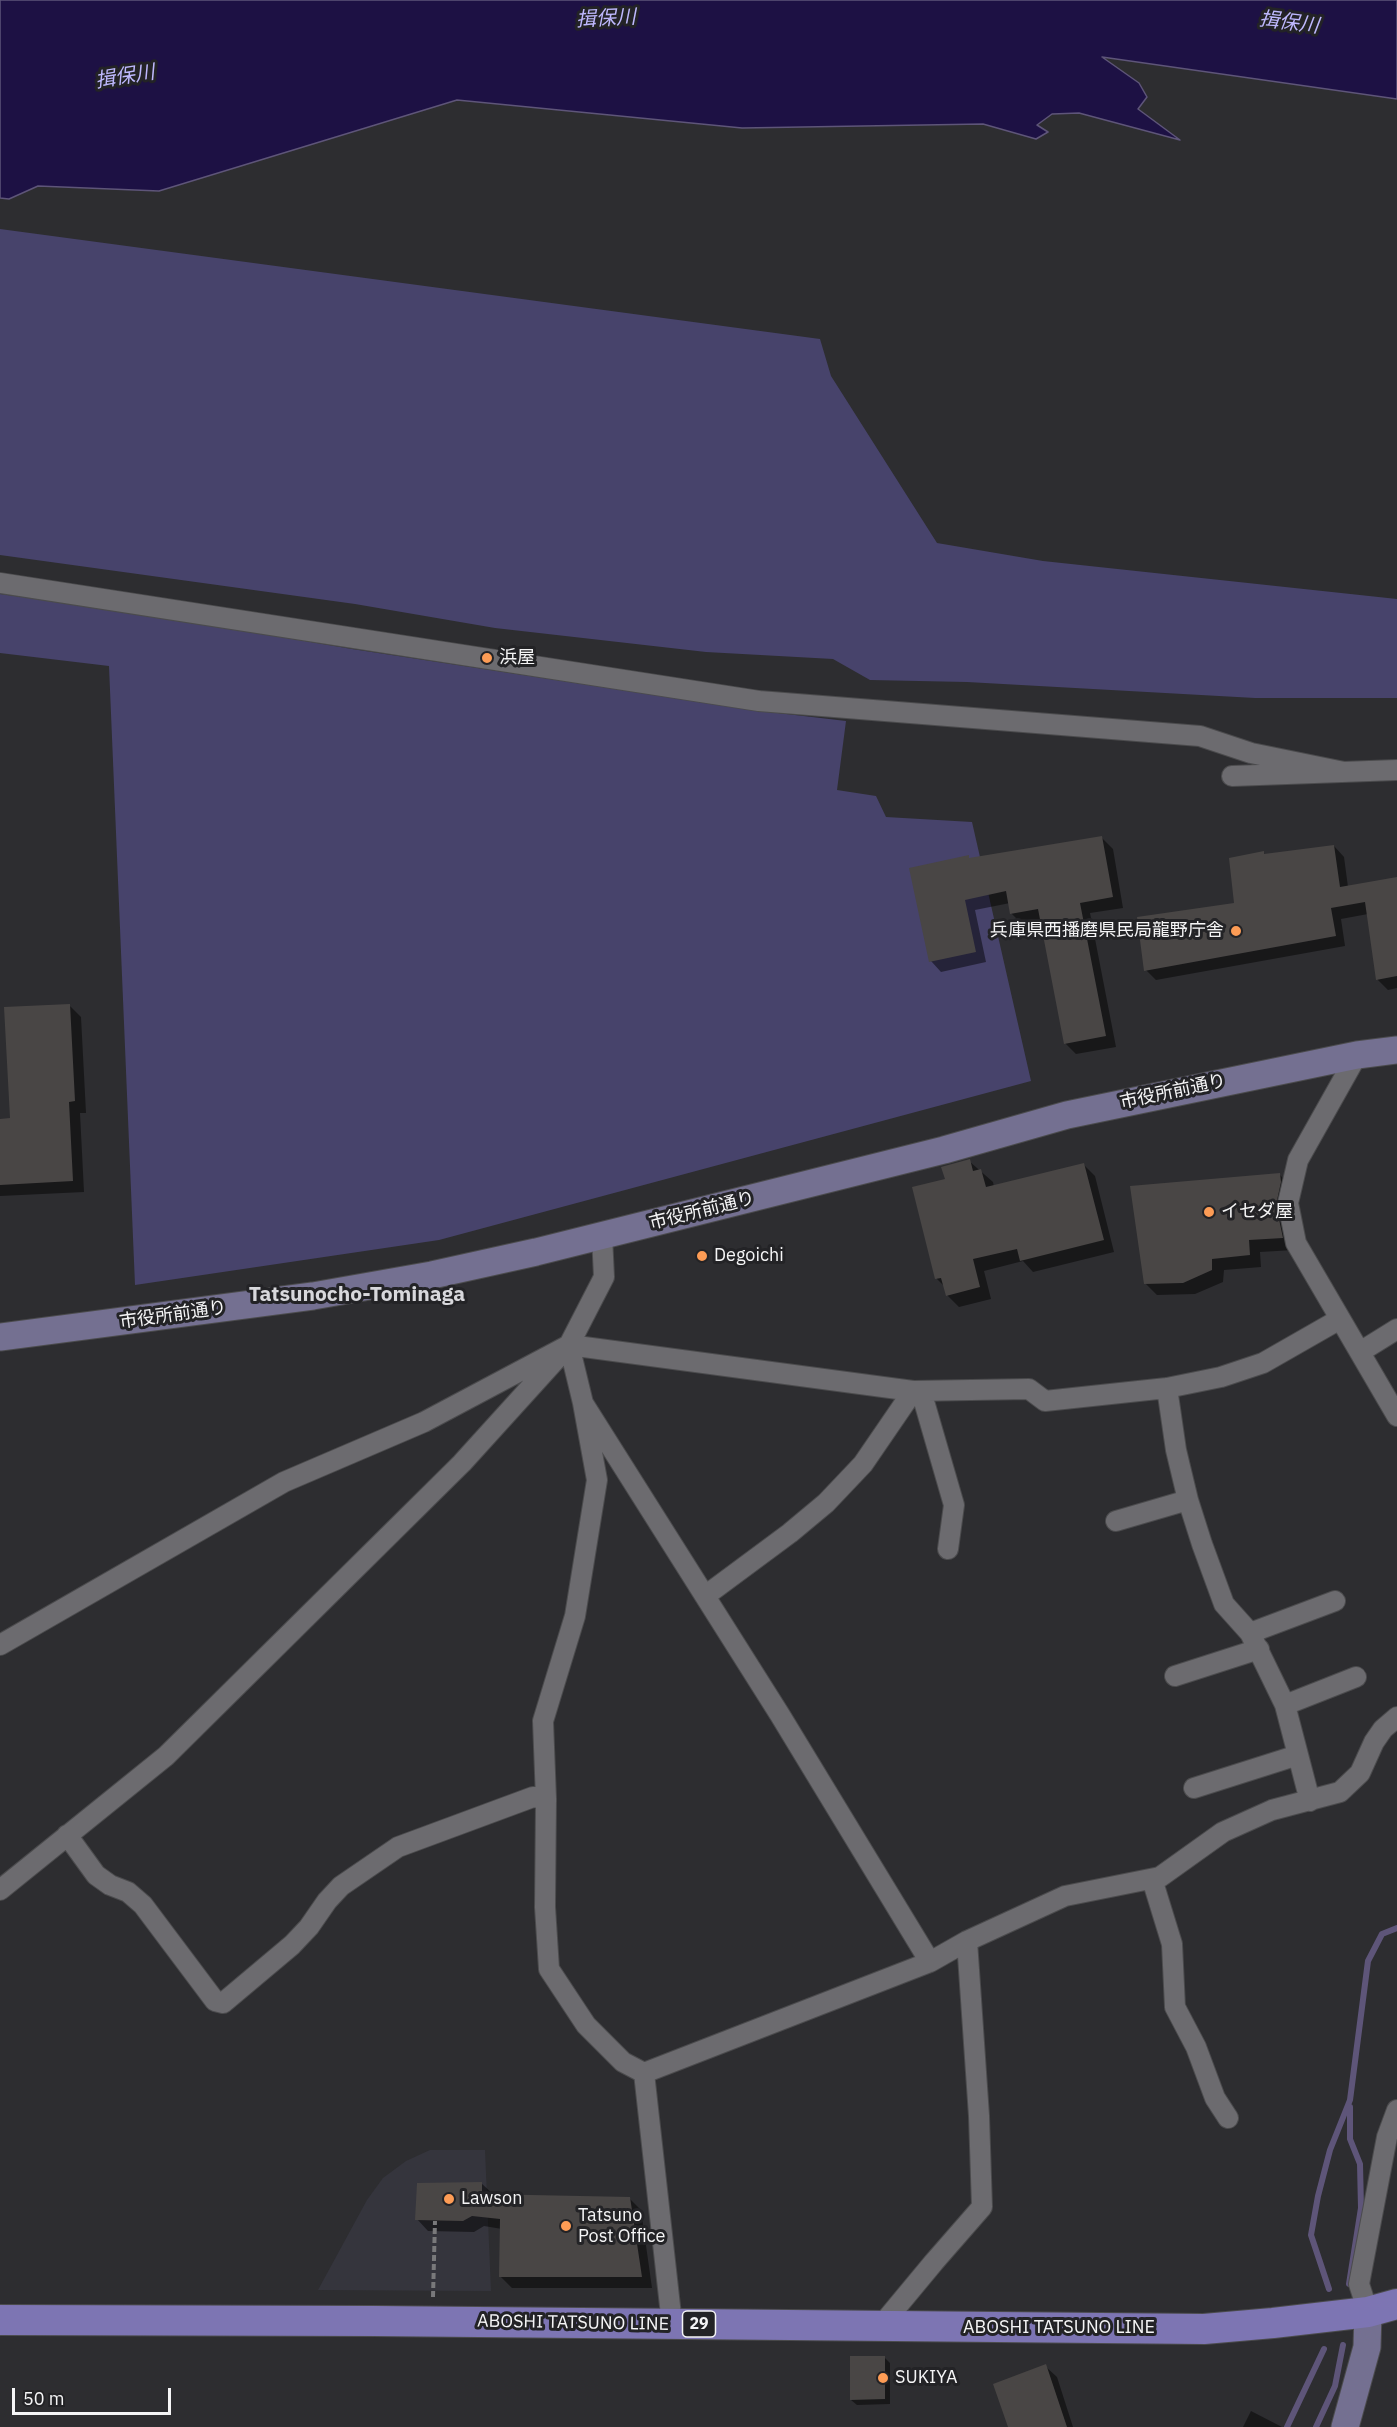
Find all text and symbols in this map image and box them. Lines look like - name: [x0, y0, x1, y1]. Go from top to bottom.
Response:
- water label: 揖保川: [575, 5, 637, 33]
- water label: 揖保川: [1258, 7, 1320, 39]
- water label: 揖保川: [93, 60, 157, 94]
- place label: 浜屋: [499, 647, 535, 669]
- marker: 浜屋: [480, 651, 494, 665]
- place label: 兵庫県西播磨県民局龍野庁舎: [990, 920, 1224, 942]
- marker: 兵庫県西播磨県民局龍野庁舎: [1229, 924, 1243, 938]
- street label: 市役所前通り: [1118, 1070, 1228, 1114]
- street label: 市役所前通り: [647, 1187, 757, 1235]
- place label: イセダ屋: [1221, 1201, 1293, 1223]
- marker: イセダ屋: [1202, 1205, 1216, 1219]
- place label: Degoichi: [714, 1245, 784, 1267]
- marker: Degoichi: [695, 1249, 709, 1263]
- district label: Tatsunocho-Tominaga: [249, 1282, 465, 1308]
- street label: 市役所前通り: [118, 1297, 228, 1333]
- place label: Lawson: [461, 2188, 522, 2210]
- marker: Lawson: [442, 2192, 456, 2206]
- place label: Tatsuno Post Office: [578, 2205, 665, 2248]
- marker: Tatsuno Post Office: [559, 2219, 573, 2233]
- street label: ABOSHI TATSUNO LINE: [477, 2311, 669, 2335]
- road number: 29: [682, 2311, 716, 2337]
- street label: ABOSHI TATSUNO LINE: [963, 2317, 1155, 2339]
- place label: SUKIYA: [895, 2367, 957, 2389]
- marker: SUKIYA: [876, 2371, 890, 2385]
- scale bar: [15, 2376, 174, 2414]
- text: 50 m: [23, 2387, 65, 2410]

